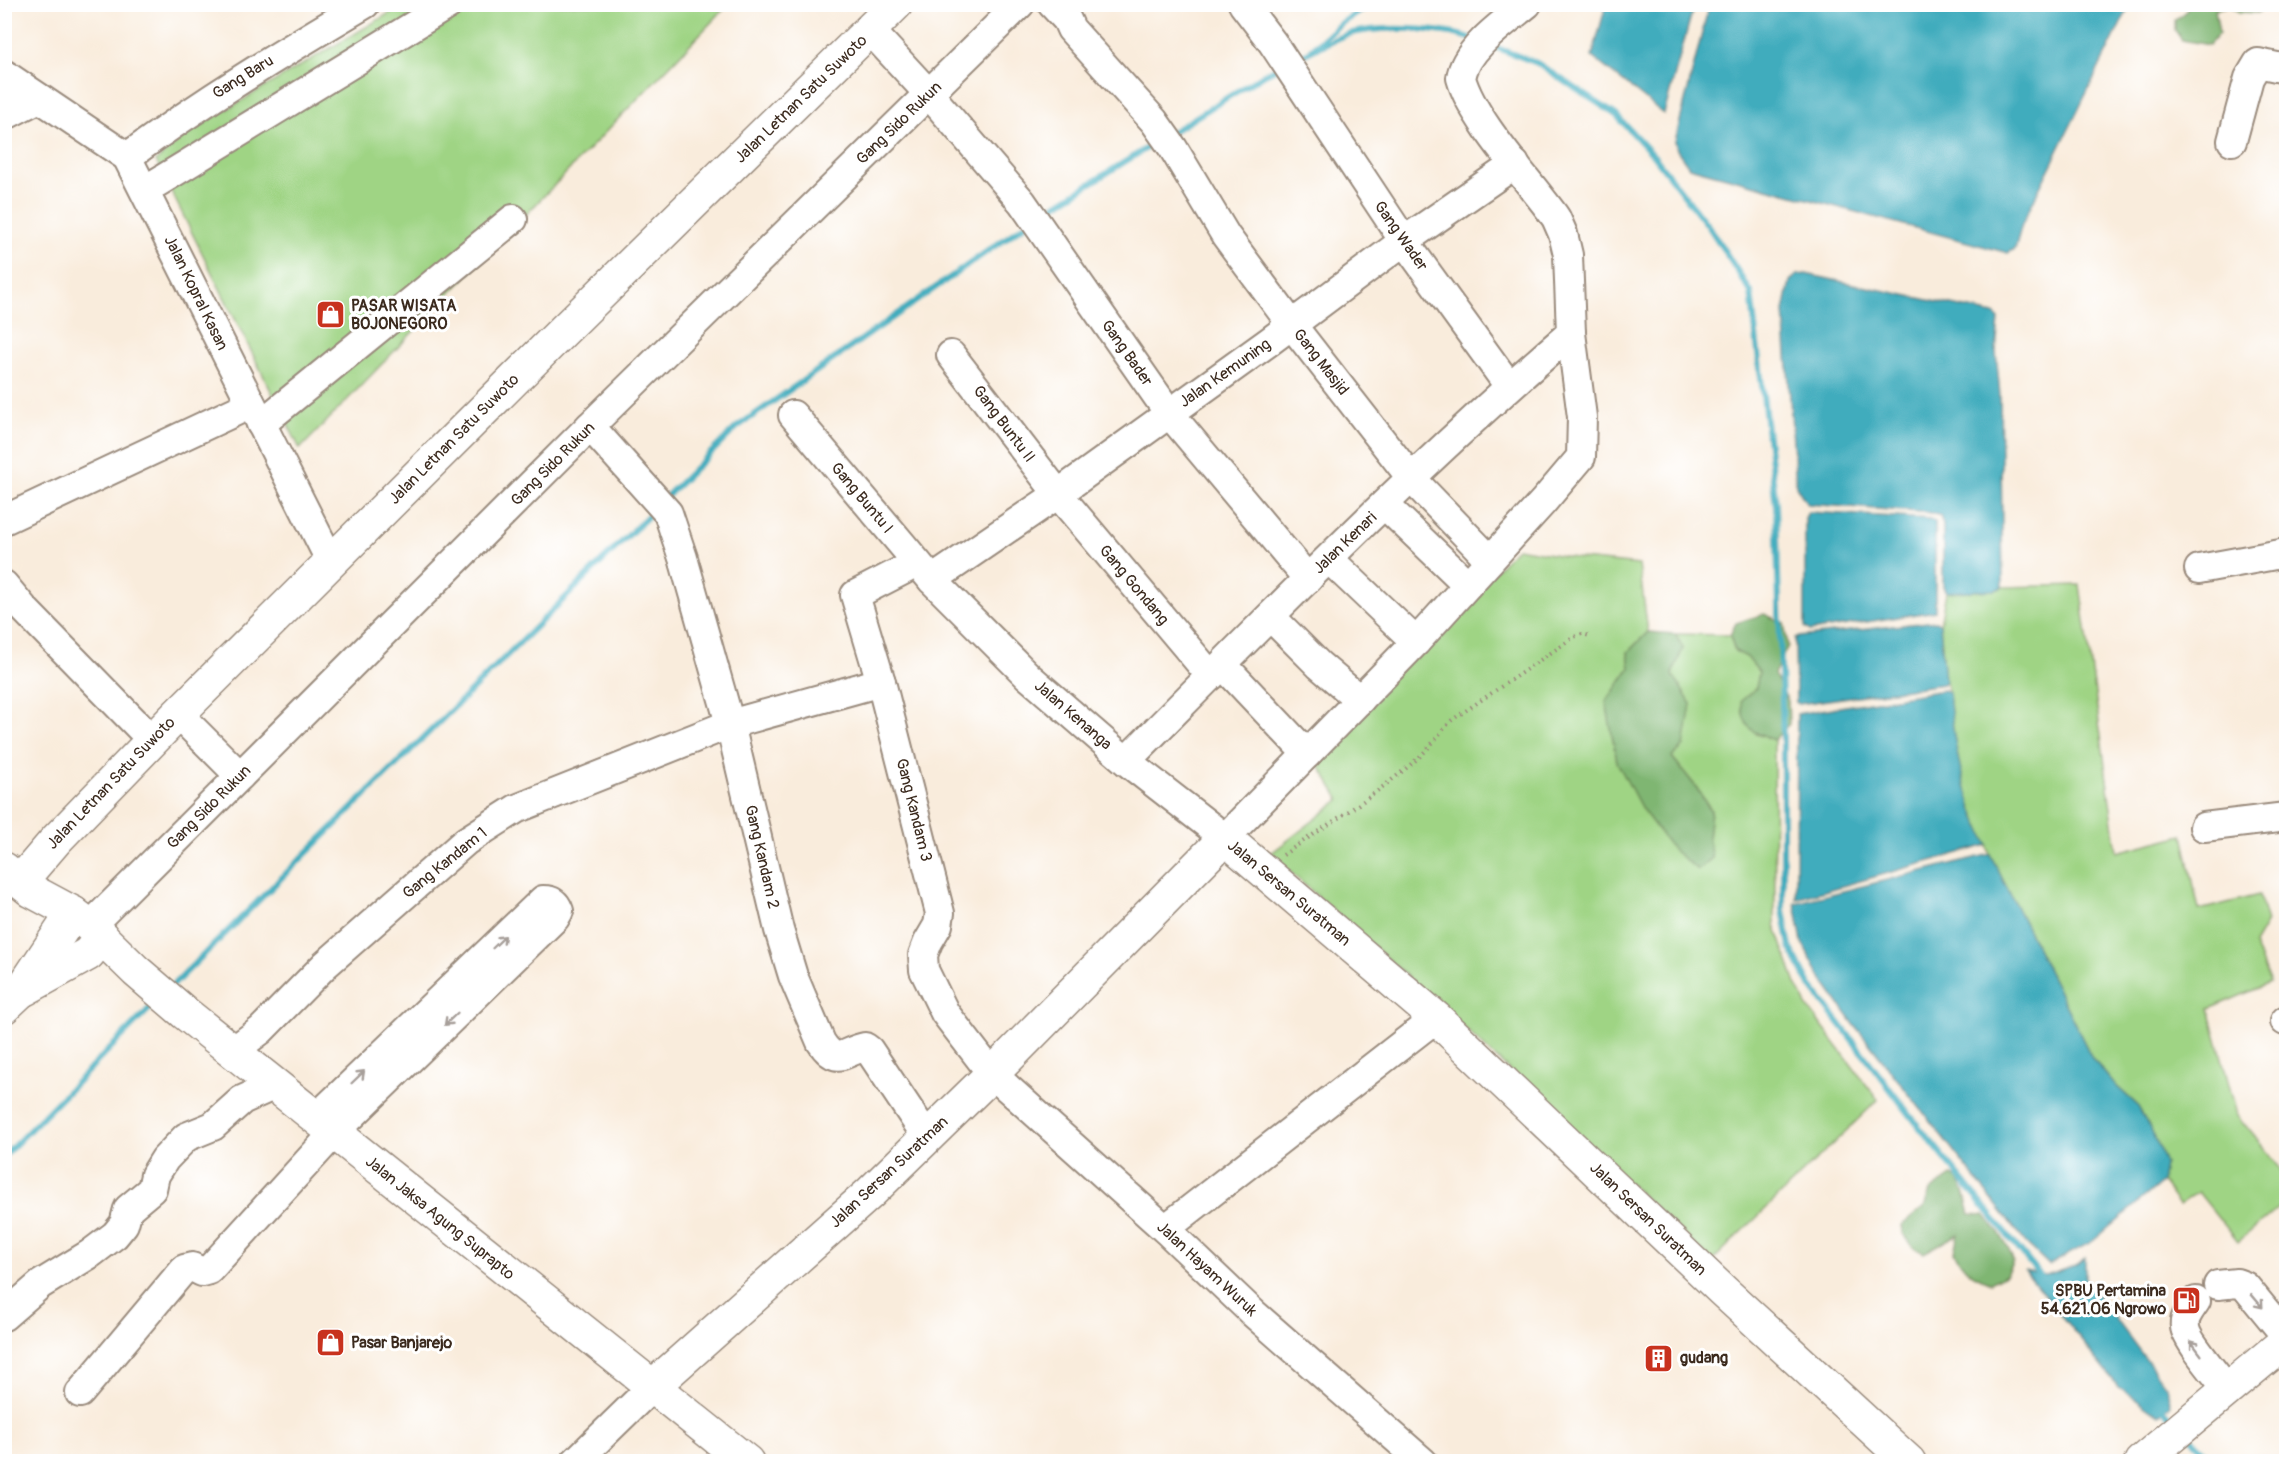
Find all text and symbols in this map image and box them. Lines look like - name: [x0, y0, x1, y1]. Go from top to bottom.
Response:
- street label: Jalan Letnan Satu Suwoto: [731, 30, 872, 167]
- street label: Gang Baru: [209, 50, 277, 104]
- street label: Gang Sido Rukun: [852, 77, 946, 169]
- street label: Gang Wader: [1370, 197, 1433, 275]
- street label: Jalan Kopral Kasan: [160, 232, 232, 354]
- place label: PASAR WISATA BOJONEGORO: [351, 296, 457, 334]
- shop icon: PASAR WISATA BOJONEGORO: [314, 299, 346, 331]
- street label: Gang Bader: [1097, 316, 1157, 390]
- street label: Gang Masjid: [1289, 325, 1353, 399]
- street label: Jalan Kemuning: [1175, 334, 1275, 412]
- street label: Jalan Letnan Satu Suwoto: [385, 369, 524, 508]
- street label: Gang Buntu II: [969, 382, 1039, 466]
- street label: Gang Sido Rukun: [507, 418, 599, 510]
- street label: Gang Buntu I: [826, 458, 898, 538]
- street label: Jalan Kenari: [1309, 508, 1381, 578]
- street label: Gang Gondang: [1095, 541, 1173, 629]
- street label: Jalan Kenanga: [1030, 676, 1116, 754]
- street label: Jalan Letnan Satu Suwoto: [43, 712, 180, 853]
- street label: Gang Kandam 3: [892, 756, 937, 864]
- street label: Gang Sido Rukun: [163, 761, 255, 853]
- street label: Gang Kandam 2: [740, 803, 784, 911]
- street label: Gang Kandam 1: [399, 823, 491, 903]
- street label: Jalan Sersan Suratman: [1223, 836, 1355, 950]
- one-way arrow: [491, 935, 506, 950]
- one-way arrow: [443, 1012, 458, 1027]
- one-way arrow: [350, 1070, 365, 1084]
- street label: Jalan Sersan Suratman: [826, 1112, 952, 1232]
- street label: Jalan Jaksa Agung Suprapto: [361, 1152, 519, 1285]
- street label: Jalan Sersan Suratman: [1585, 1158, 1711, 1280]
- street label: Jalan Hayam Wuruk: [1153, 1217, 1262, 1321]
- place label: SPBU Pertamina 54.621.06 Ngrowo: [2041, 1281, 2167, 1319]
- fuel station icon: SPBU Pertamina 54.621.06 Ngrowo: [2171, 1284, 2203, 1316]
- one-way arrow: [2250, 1293, 2264, 1308]
- shop icon: Pasar Banjarejo: [314, 1327, 346, 1359]
- place label: Pasar Banjarejo: [351, 1333, 453, 1353]
- one-way arrow: [2190, 1340, 2203, 1356]
- building icon: gudang: [1643, 1342, 1675, 1374]
- place label: gudang: [1680, 1348, 1728, 1368]

